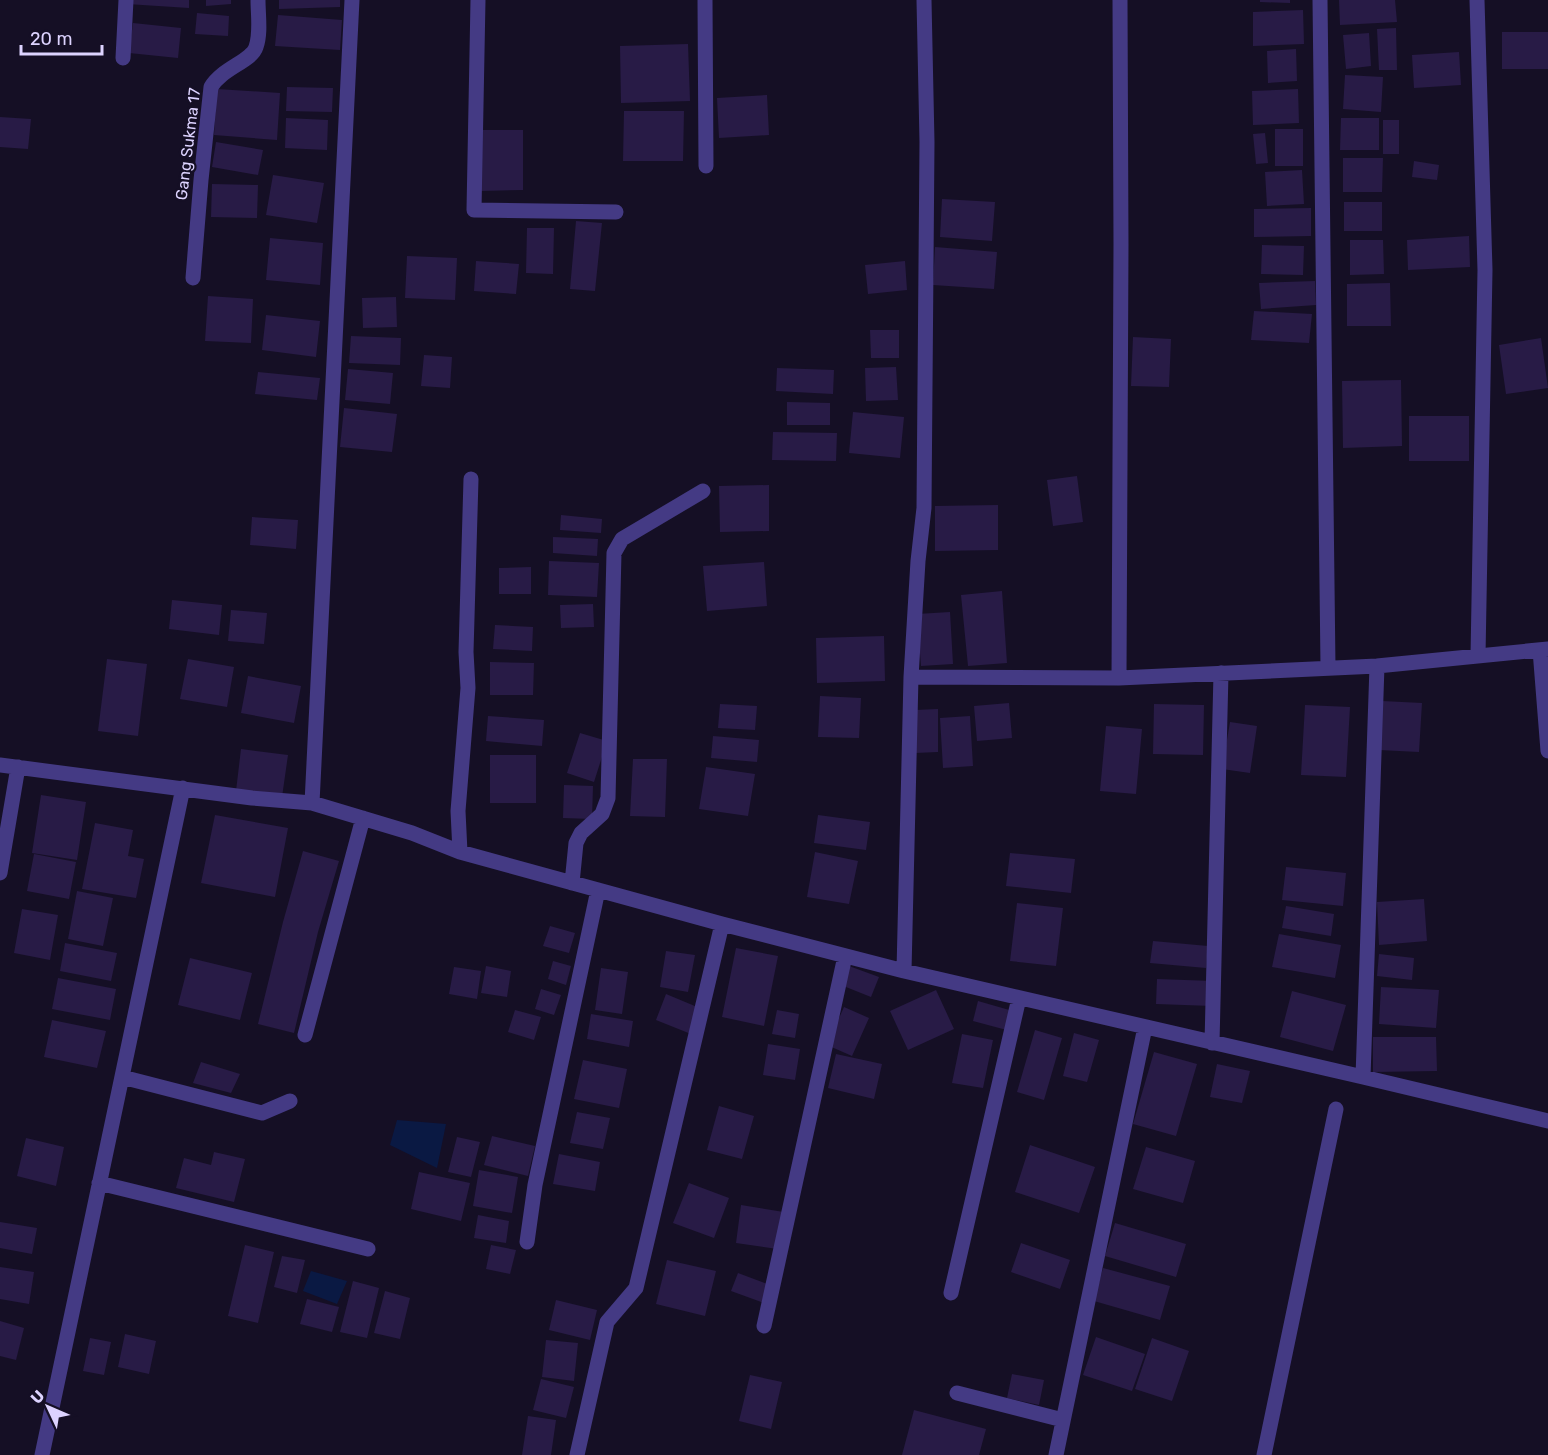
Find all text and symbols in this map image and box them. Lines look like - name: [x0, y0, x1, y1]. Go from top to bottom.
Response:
- scale bar: [21, 18, 102, 56]
- text: 20 m: [30, 28, 72, 50]
- street label: Gang Sukma 17: [172, 87, 204, 201]
- north arrow: [18, 1377, 78, 1437]
- text: U: [27, 1386, 48, 1408]

